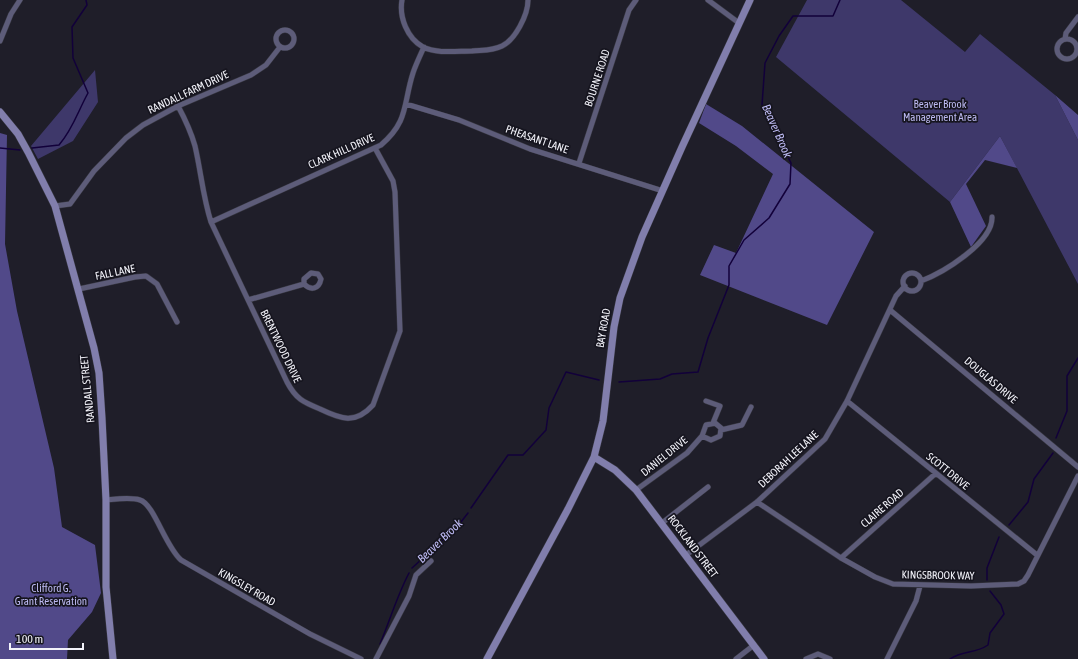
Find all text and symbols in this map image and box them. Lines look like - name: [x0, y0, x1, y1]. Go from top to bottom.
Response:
- street label: BOURNE ROAD: [582, 48, 612, 108]
- street label: RANDALL FARM DRIVE: [146, 68, 230, 116]
- park label: Beaver Brook Management Area: [903, 98, 977, 123]
- water label: Beaver Brook: [759, 102, 795, 161]
- street label: PHEASANT LANE: [504, 123, 570, 155]
- street label: CLARK HILL DRIVE: [306, 131, 376, 171]
- street label: FALL LANE: [94, 262, 136, 282]
- street label: BAY ROAD: [594, 307, 612, 349]
- street label: BRENTWOOD DRIVE: [258, 308, 304, 385]
- street label: RANDALL STREET: [77, 354, 97, 423]
- street label: DOUGLAS DRIVE: [962, 354, 1020, 406]
- street label: DEBORAH LEE LANE: [756, 428, 821, 490]
- street label: DANIEL DRIVE: [639, 434, 690, 478]
- street label: SCOTT DRIVE: [924, 450, 972, 492]
- street label: CLAIRE ROAD: [858, 486, 906, 530]
- street label: ROCKLAND STREET: [666, 512, 720, 580]
- water label: Beaver Brook: [415, 516, 466, 566]
- street label: KINGSLEY ROAD: [216, 566, 278, 608]
- street label: KINGSBROOK WAY: [901, 568, 975, 582]
- park label: Clifford G. Grant Reservation: [15, 582, 87, 607]
- scale bar: [10, 625, 83, 651]
- text: 100 m: [16, 632, 43, 646]

